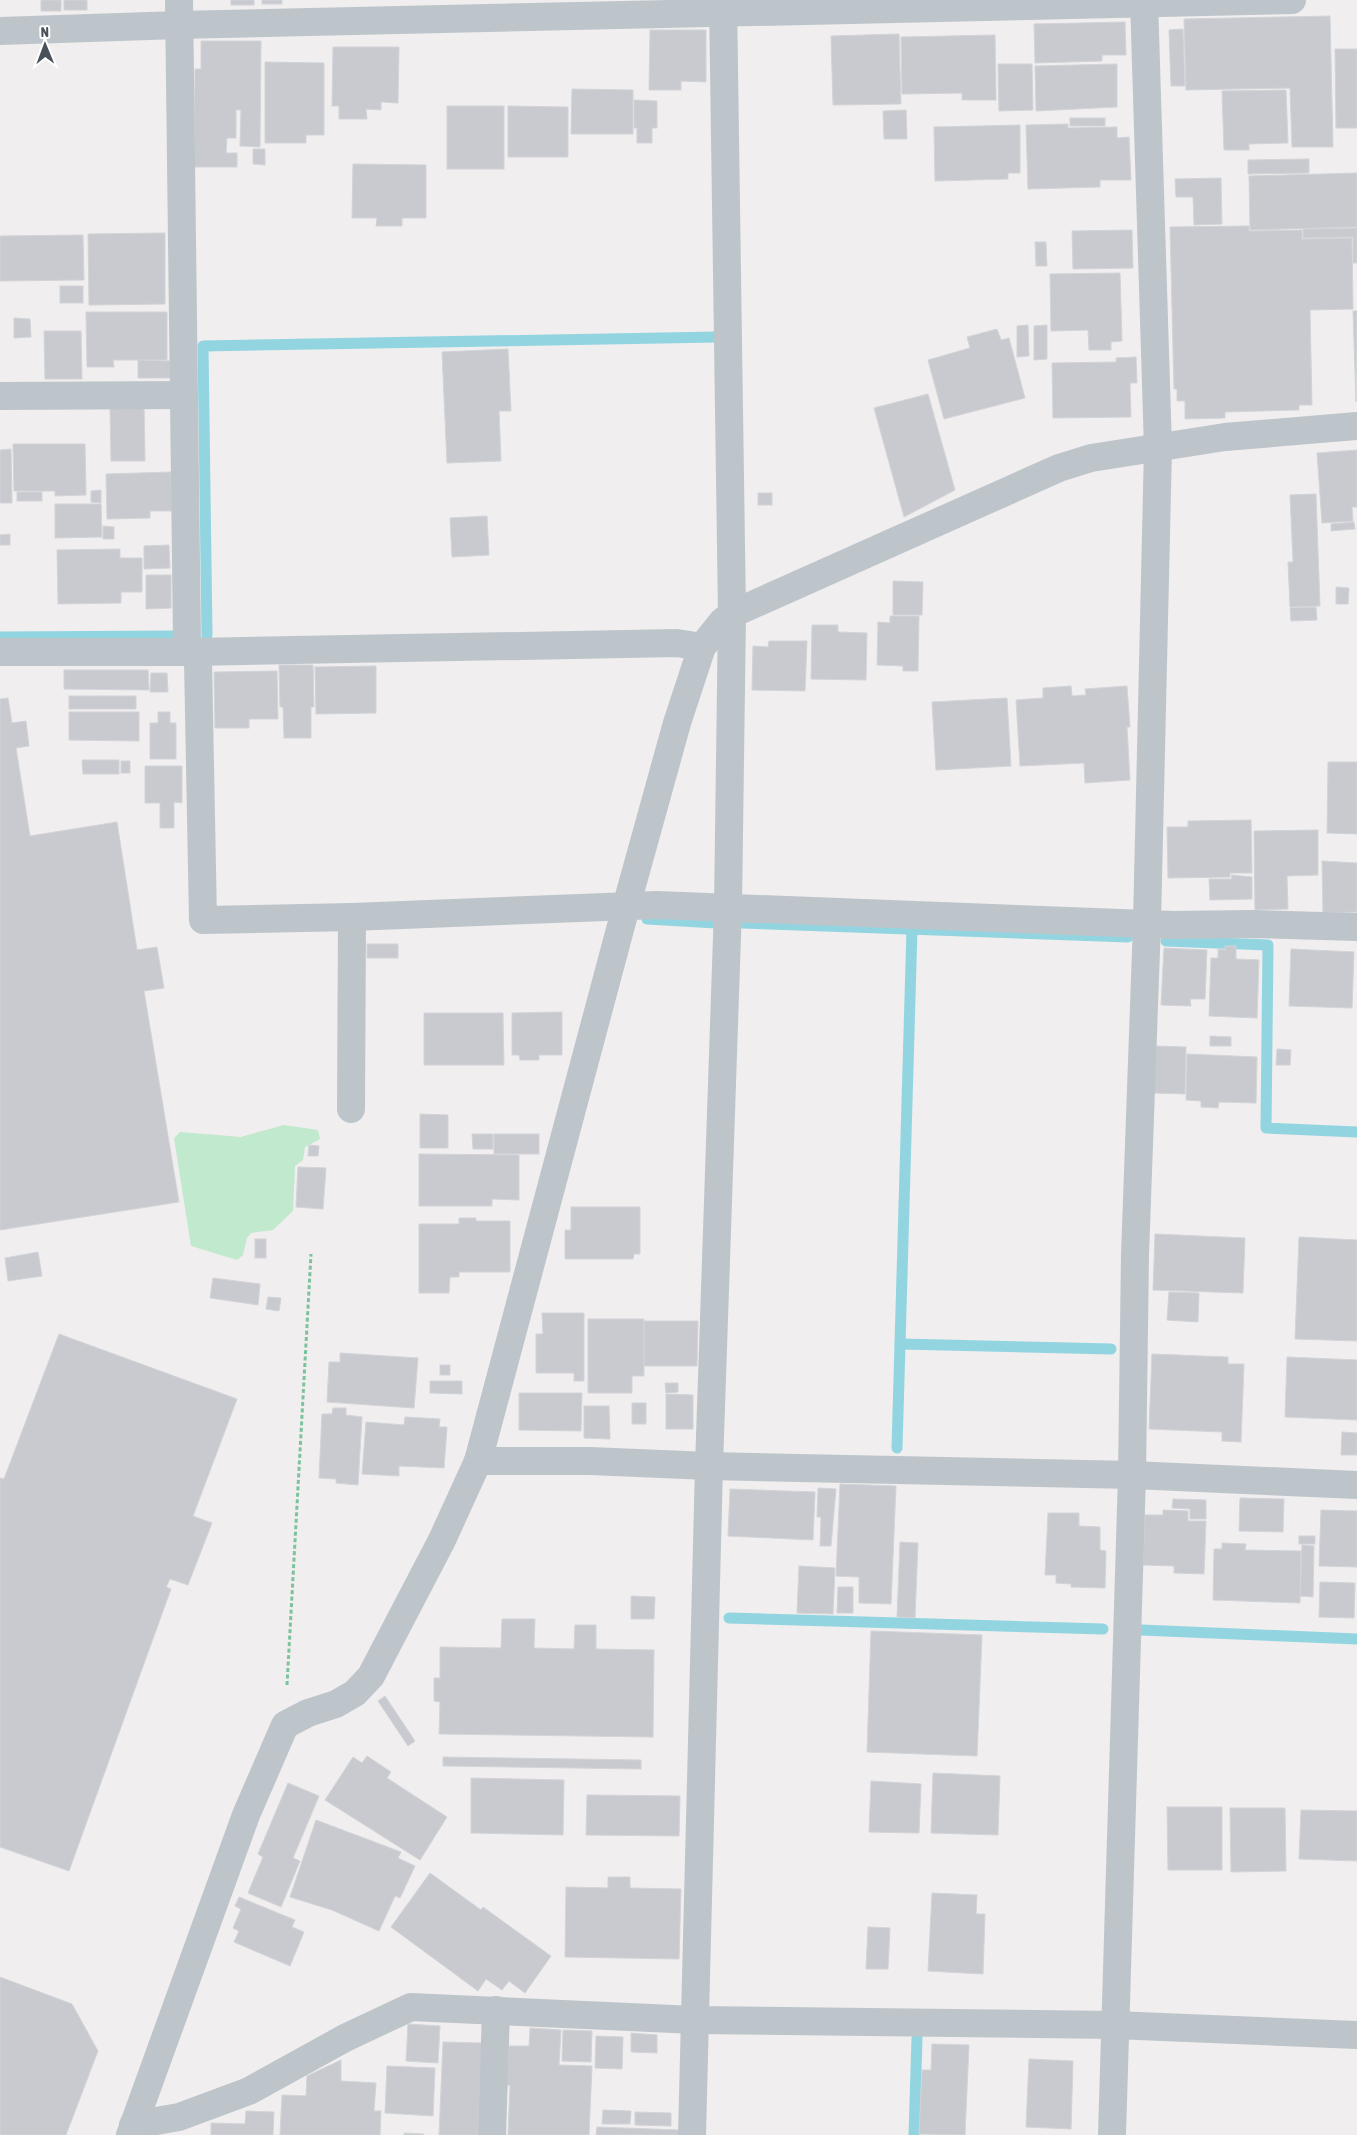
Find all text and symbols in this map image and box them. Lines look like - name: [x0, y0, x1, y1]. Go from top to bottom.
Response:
- north arrow: [20, 20, 70, 70]
- text: N: [41, 24, 49, 40]

